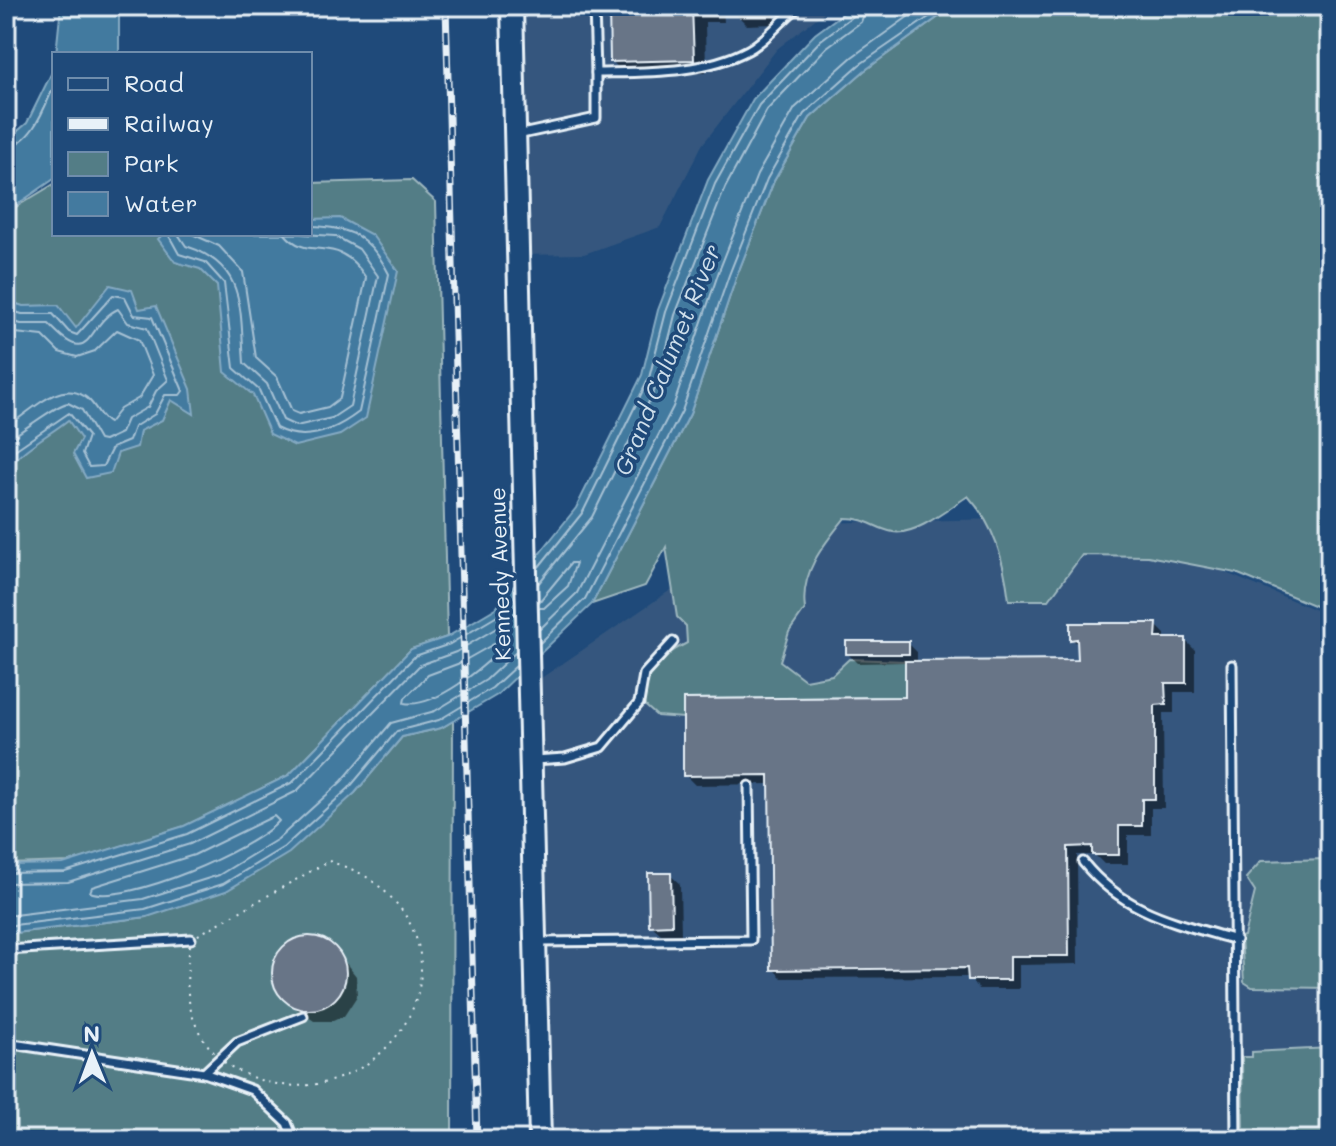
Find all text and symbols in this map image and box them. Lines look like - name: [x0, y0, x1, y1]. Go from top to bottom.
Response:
- legend: [52, 52, 312, 236]
- text: Road: [124, 67, 184, 98]
- text: Railway: [124, 107, 214, 138]
- text: Park: [124, 147, 178, 178]
- text: Water: [124, 187, 198, 218]
- water label: Grand Calumet River: [606, 239, 727, 480]
- street label: Kennedy Avenue: [482, 487, 517, 661]
- north arrow: [52, 1014, 132, 1094]
- text: N: [83, 1019, 100, 1048]

